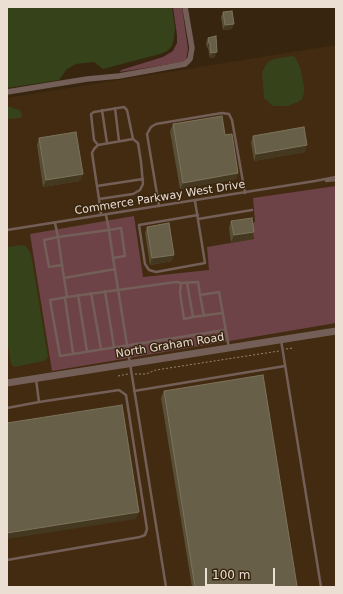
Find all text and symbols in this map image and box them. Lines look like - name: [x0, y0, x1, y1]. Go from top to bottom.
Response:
- street label: Commerce Parkway West Drive: [74, 178, 246, 218]
- street label: North Graham Road: [115, 331, 225, 361]
- scale bar: [207, 560, 277, 586]
- text: 100 m: [212, 568, 250, 582]

